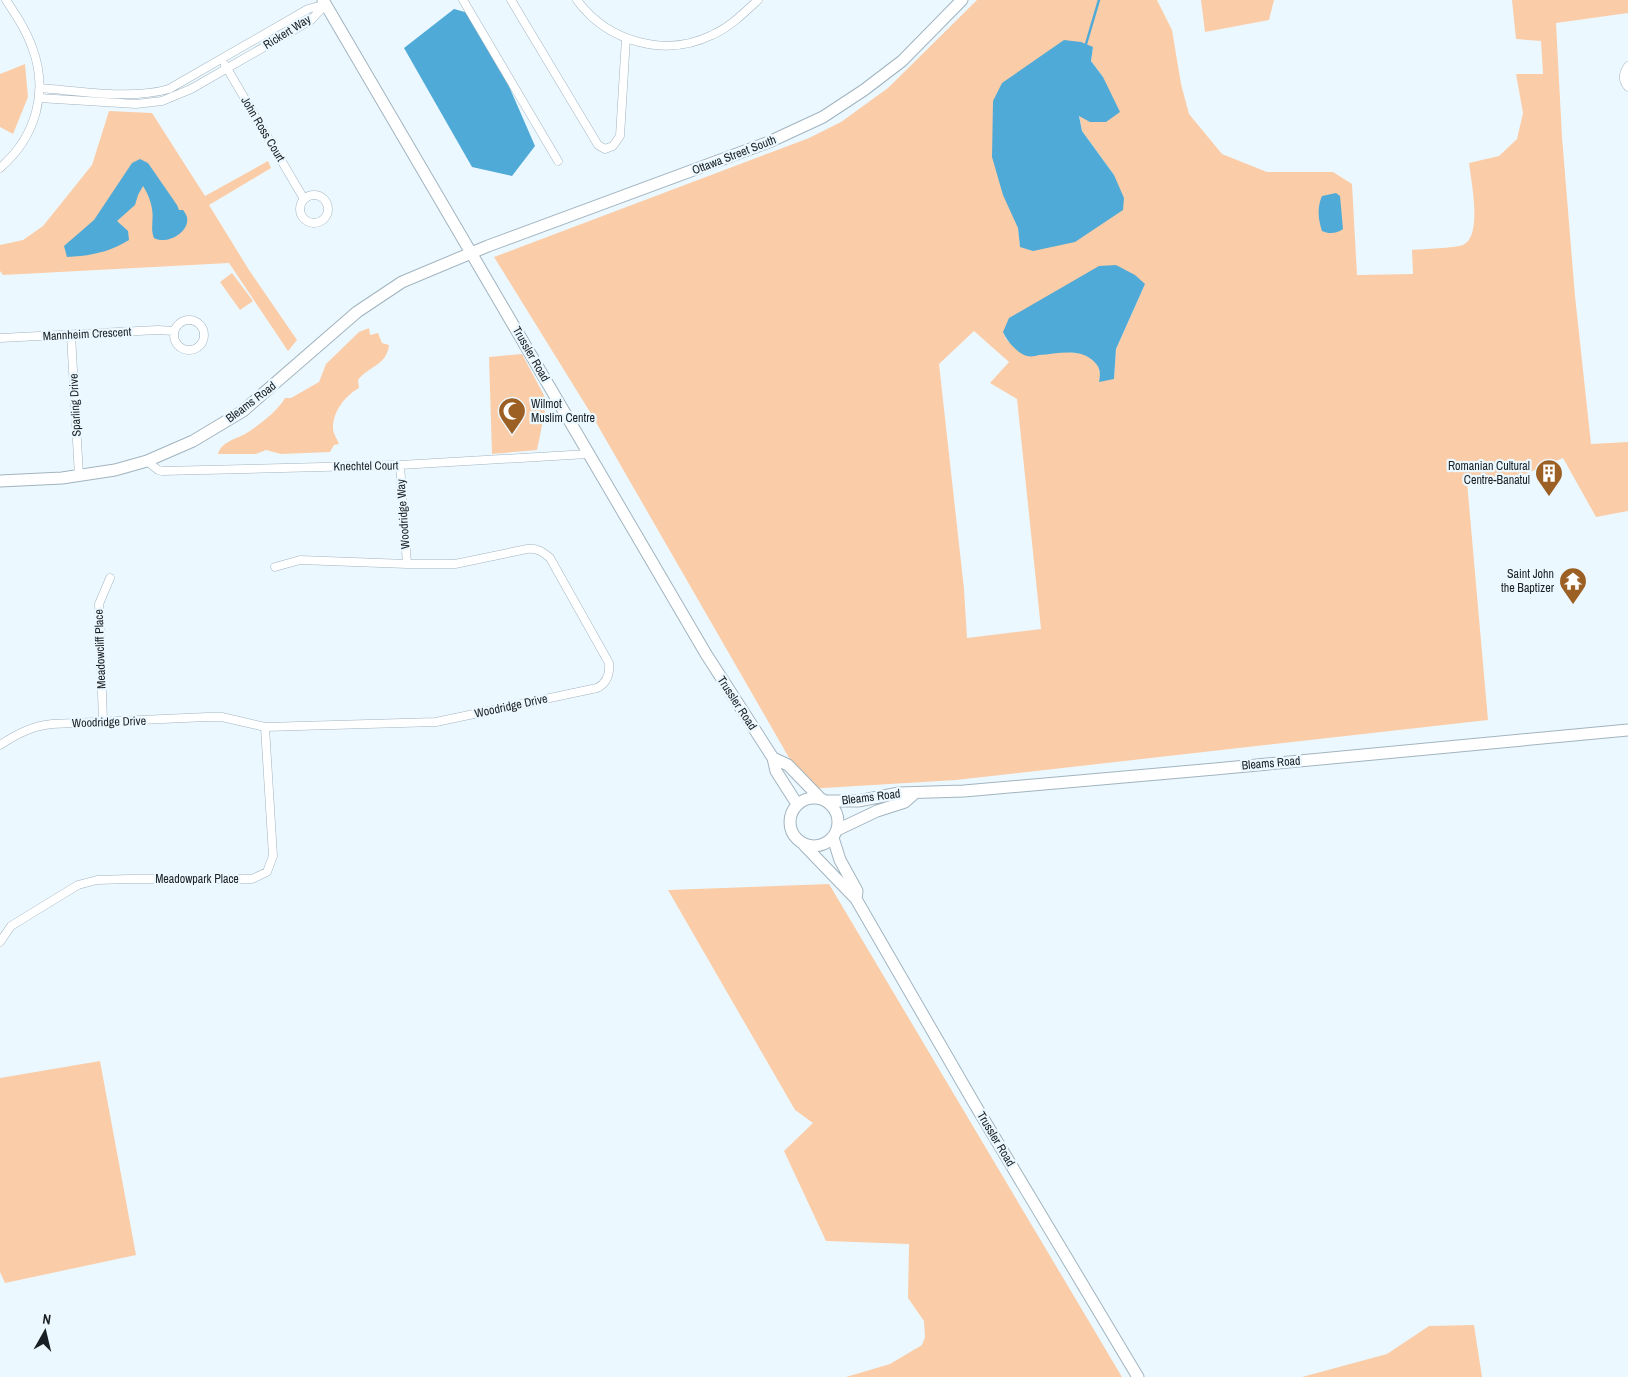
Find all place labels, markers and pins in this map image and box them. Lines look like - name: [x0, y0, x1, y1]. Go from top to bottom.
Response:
- mosque icon: Wilmot Muslim Centre: [497, 396, 527, 435]
- place label: Wilmot Muslim Centre: [531, 396, 595, 426]
- place label: Romanian Cultural Centre-Banatul: [1448, 458, 1530, 488]
- building icon: Romanian Cultural Centre-Banatul: [1534, 458, 1564, 497]
- place label: Saint John the Baptizer: [1501, 566, 1555, 596]
- temple icon: Saint John the Baptizer: [1558, 566, 1588, 605]

